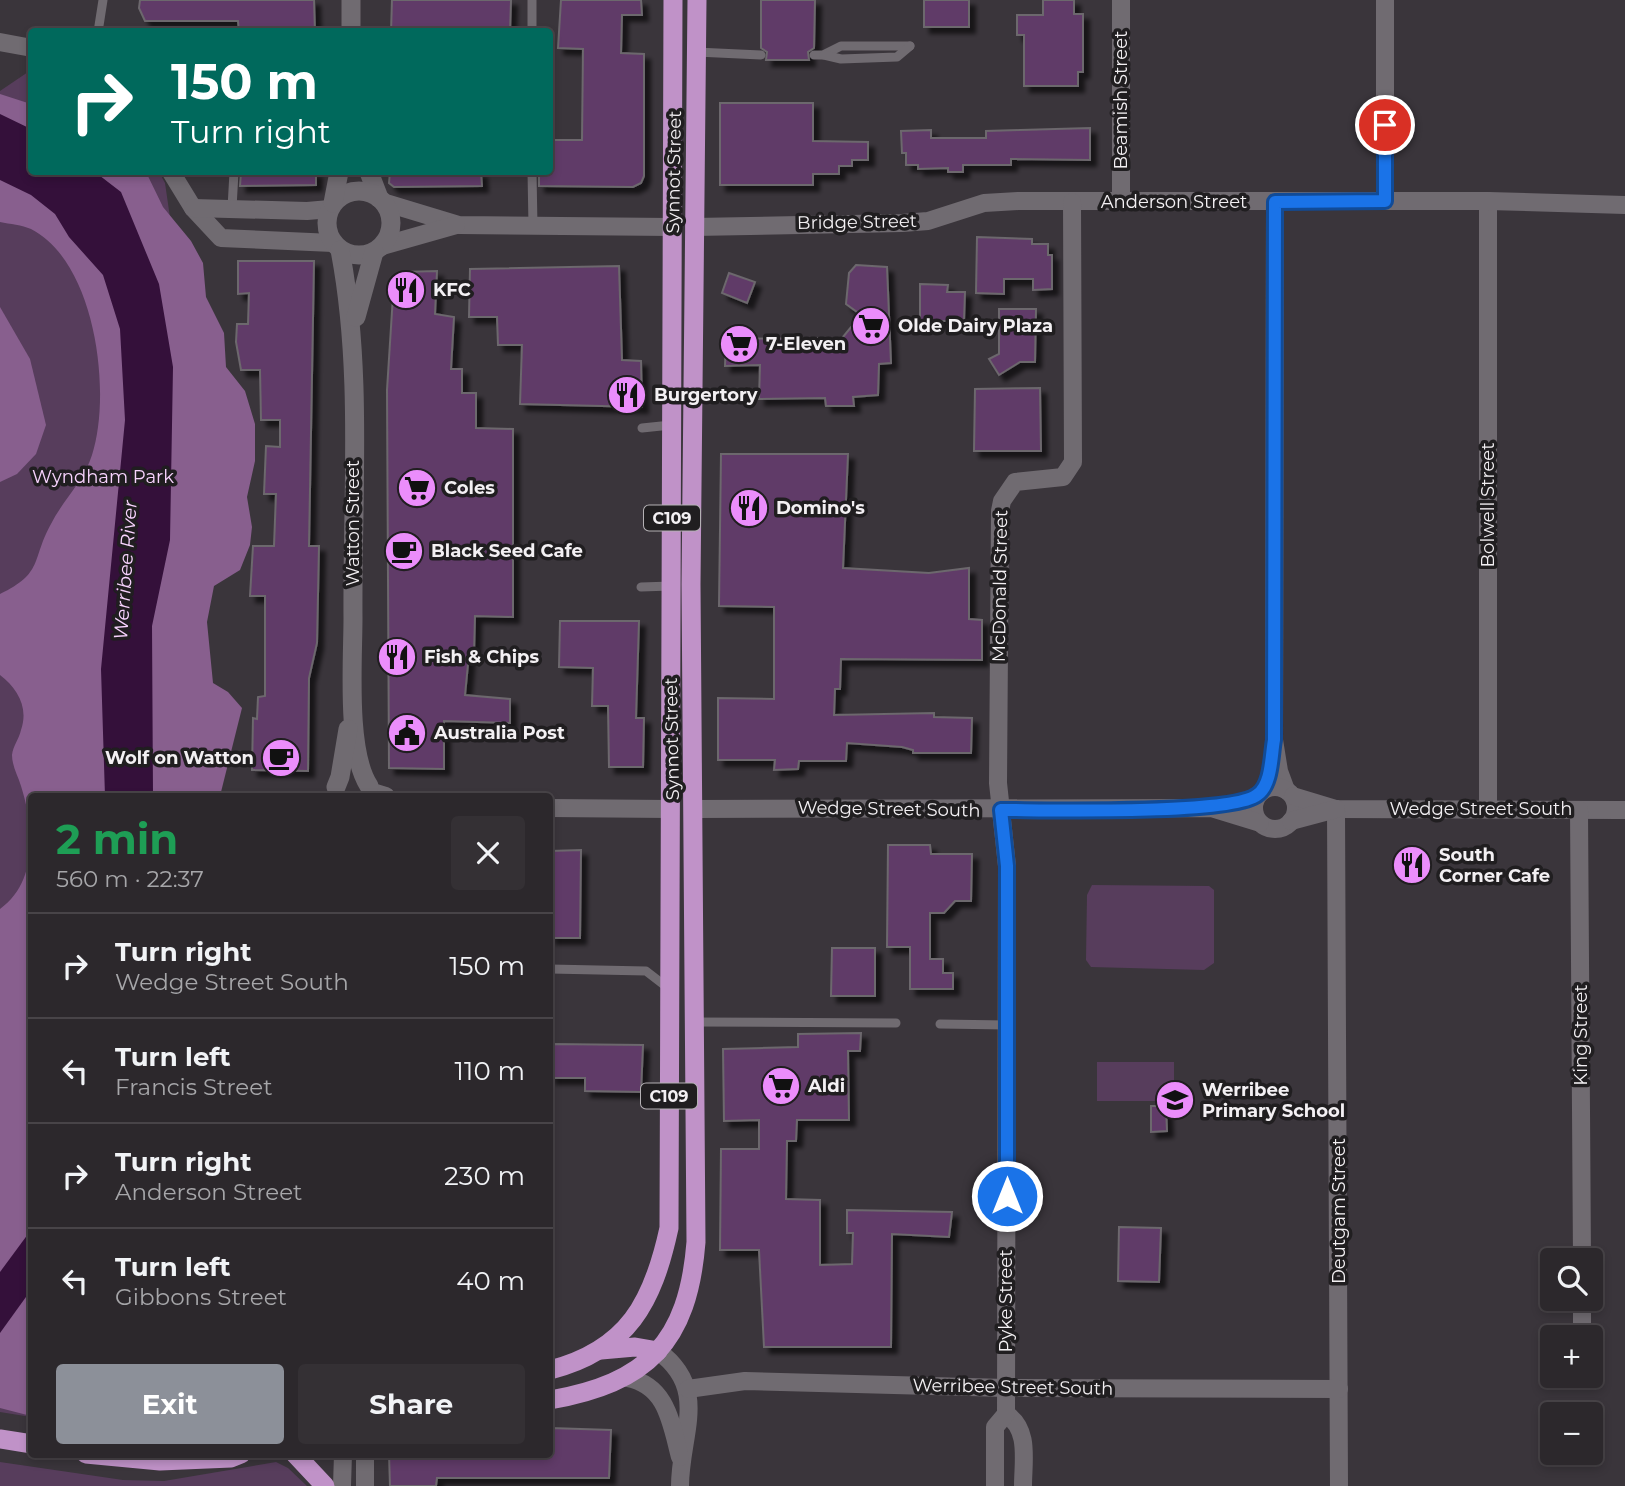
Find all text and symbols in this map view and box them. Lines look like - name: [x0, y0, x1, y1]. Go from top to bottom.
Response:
- street label: Beamish Street: [1110, 31, 1132, 169]
- text: 150 m: [171, 52, 318, 111]
- icon: right: [56, 56, 147, 147]
- pin: [1355, 95, 1415, 155]
- icon: arrive: [1366, 106, 1404, 144]
- street label: Synnot Street: [662, 110, 686, 234]
- text: Turn right: [171, 112, 331, 151]
- street label: Anderson Street: [1101, 191, 1247, 213]
- street label: Bridge Street: [797, 210, 917, 234]
- restaurant icon: KFC: [385, 269, 427, 311]
- place label: KFC: [433, 279, 471, 301]
- supermarket icon: Olde Dairy Plaza: [850, 305, 892, 347]
- place label: Olde Dairy Plaza: [898, 315, 1053, 337]
- supermarket icon: 7-Eleven: [718, 323, 760, 365]
- place label: 7-Eleven: [766, 333, 846, 355]
- restaurant icon: Burgertory: [606, 374, 648, 416]
- place label: Burgertory: [654, 384, 758, 406]
- street label: Bolwell Street: [1477, 443, 1499, 567]
- street label: Watton Street: [342, 460, 364, 586]
- park label: Wyndham Park: [32, 466, 174, 488]
- supermarket icon: Coles: [396, 467, 438, 509]
- place label: Coles: [444, 477, 495, 499]
- restaurant icon: Domino's: [728, 487, 770, 529]
- place label: Domino's: [776, 497, 865, 519]
- water label: Werribee River: [109, 499, 142, 641]
- road number: C109: [644, 505, 700, 530]
- street label: McDonald Street: [988, 510, 1012, 662]
- cafe icon: Black Seed Cafe: [383, 530, 425, 572]
- place label: Black Seed Cafe: [431, 540, 583, 562]
- restaurant icon: Fish & Chips: [376, 636, 418, 678]
- place label: Fish & Chips: [424, 646, 540, 668]
- street label: Synnot Street: [660, 677, 684, 801]
- public building icon: Australia Post: [386, 712, 428, 754]
- place label: Australia Post: [433, 722, 565, 744]
- cafe icon: Wolf on Watton: [260, 737, 302, 779]
- place label: Wolf on Watton: [105, 747, 254, 769]
- street label: Wedge Street South: [797, 796, 981, 822]
- street label: Wedge Street South: [1389, 798, 1573, 820]
- text: 2 min: [56, 813, 178, 865]
- button: close: [451, 816, 525, 890]
- restaurant icon: South Corner Cafe: [1391, 844, 1433, 886]
- place label: South Corner Cafe: [1439, 844, 1550, 887]
- text: 560 m · 22:37: [56, 865, 204, 893]
- text: Turn right: [115, 936, 251, 968]
- icon: right: [56, 947, 94, 985]
- text: 150 m: [449, 950, 525, 982]
- text: Wedge Street South: [115, 968, 349, 996]
- street label: King Street: [1570, 984, 1592, 1086]
- text: Turn left: [115, 1041, 231, 1073]
- icon: left: [56, 1052, 94, 1090]
- text: 110 m: [455, 1055, 525, 1087]
- supermarket icon: Aldi: [760, 1065, 802, 1107]
- text: Francis Street: [115, 1073, 272, 1101]
- place label: Aldi: [807, 1075, 845, 1097]
- school or university icon: Werribee Primary School: [1154, 1079, 1196, 1121]
- place label: Werribee Primary School: [1202, 1079, 1345, 1122]
- road number: C109: [641, 1084, 697, 1108]
- street label: Deutgam Street: [1328, 1138, 1350, 1284]
- text: Turn right: [115, 1146, 251, 1178]
- icon: right: [56, 1157, 94, 1195]
- position arrow: [970, 1159, 1044, 1233]
- text: 230 m: [444, 1160, 525, 1192]
- text: Anderson Street: [115, 1178, 302, 1206]
- map controls: [1540, 1248, 1603, 1465]
- button: search: [1540, 1248, 1603, 1311]
- street label: Pyke Street: [995, 1249, 1017, 1353]
- text: Turn left: [115, 1251, 231, 1283]
- icon: left: [56, 1262, 94, 1300]
- text: 40 m: [456, 1265, 525, 1297]
- text: Gibbons Street: [115, 1283, 287, 1311]
- button: +: [1540, 1325, 1603, 1388]
- button: Exit: [56, 1364, 284, 1444]
- button: Share: [298, 1364, 525, 1444]
- street label: Werribee Street South: [913, 1374, 1113, 1400]
- button: −: [1540, 1402, 1603, 1465]

